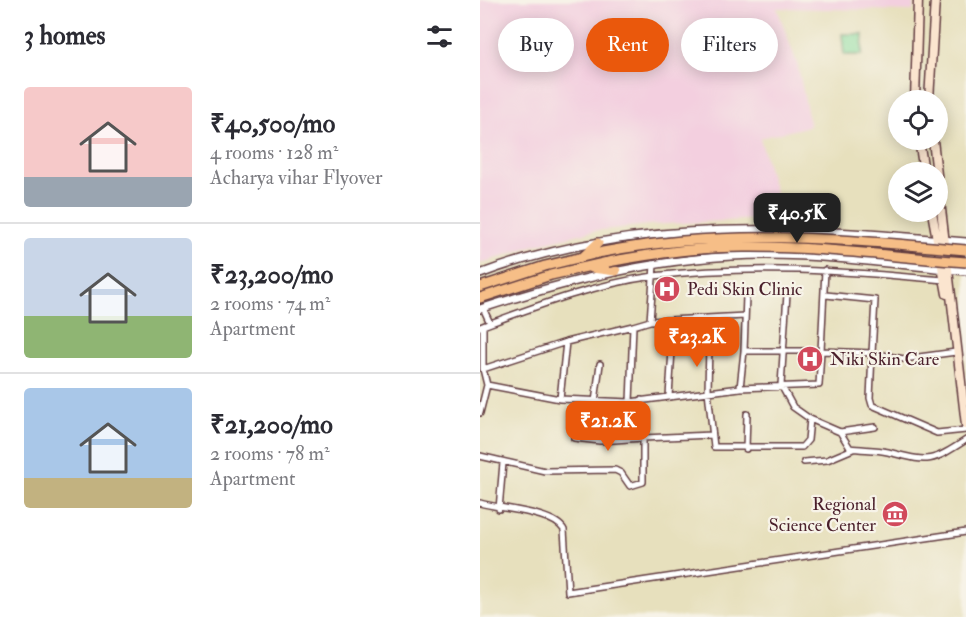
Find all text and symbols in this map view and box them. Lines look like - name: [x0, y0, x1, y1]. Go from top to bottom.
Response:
- chip: Buy: [498, 18, 574, 72]
- chip: Rent: [586, 18, 669, 72]
- chip: Filters: [681, 18, 778, 72]
- text: 3 homes: [24, 20, 105, 52]
- icon: filters: [423, 20, 456, 53]
- map controls: [888, 90, 948, 222]
- button: locate: [888, 90, 948, 150]
- text: ₹40,500/mo: [210, 108, 335, 140]
- icon: home: [72, 111, 144, 183]
- text: 4 rooms · 128 m²: [210, 140, 338, 165]
- button: layers: [888, 162, 948, 222]
- text: Acharya vihar Flyover: [210, 165, 382, 190]
- pin: ₹40.5K: [748, 193, 846, 244]
- text: ₹40.5K: [768, 200, 826, 225]
- text: ₹23,200/mo: [210, 259, 333, 291]
- icon: home: [72, 262, 144, 334]
- hospital icon: Pedi Skin Clinic: [652, 274, 682, 304]
- place label: Pedi Skin Clinic: [687, 278, 802, 301]
- text: 2 rooms · 74 m²: [210, 291, 331, 316]
- text: Apartment: [210, 316, 295, 341]
- pin: ₹23.2K: [648, 317, 746, 368]
- text: ₹23.2K: [668, 324, 726, 349]
- hospital icon: Niki Skin Care: [795, 344, 825, 374]
- place label: Niki Skin Care: [830, 348, 940, 371]
- pin: ₹21.2K: [559, 401, 657, 452]
- text: ₹21.2K: [580, 408, 636, 433]
- text: ₹21,200/mo: [210, 409, 333, 441]
- icon: home: [72, 412, 144, 484]
- text: 2 rooms · 78 m²: [210, 441, 330, 466]
- text: Apartment: [210, 466, 295, 491]
- place label: Regional Science Center: [769, 493, 876, 537]
- museum icon: Regional Science Center: [880, 499, 910, 529]

